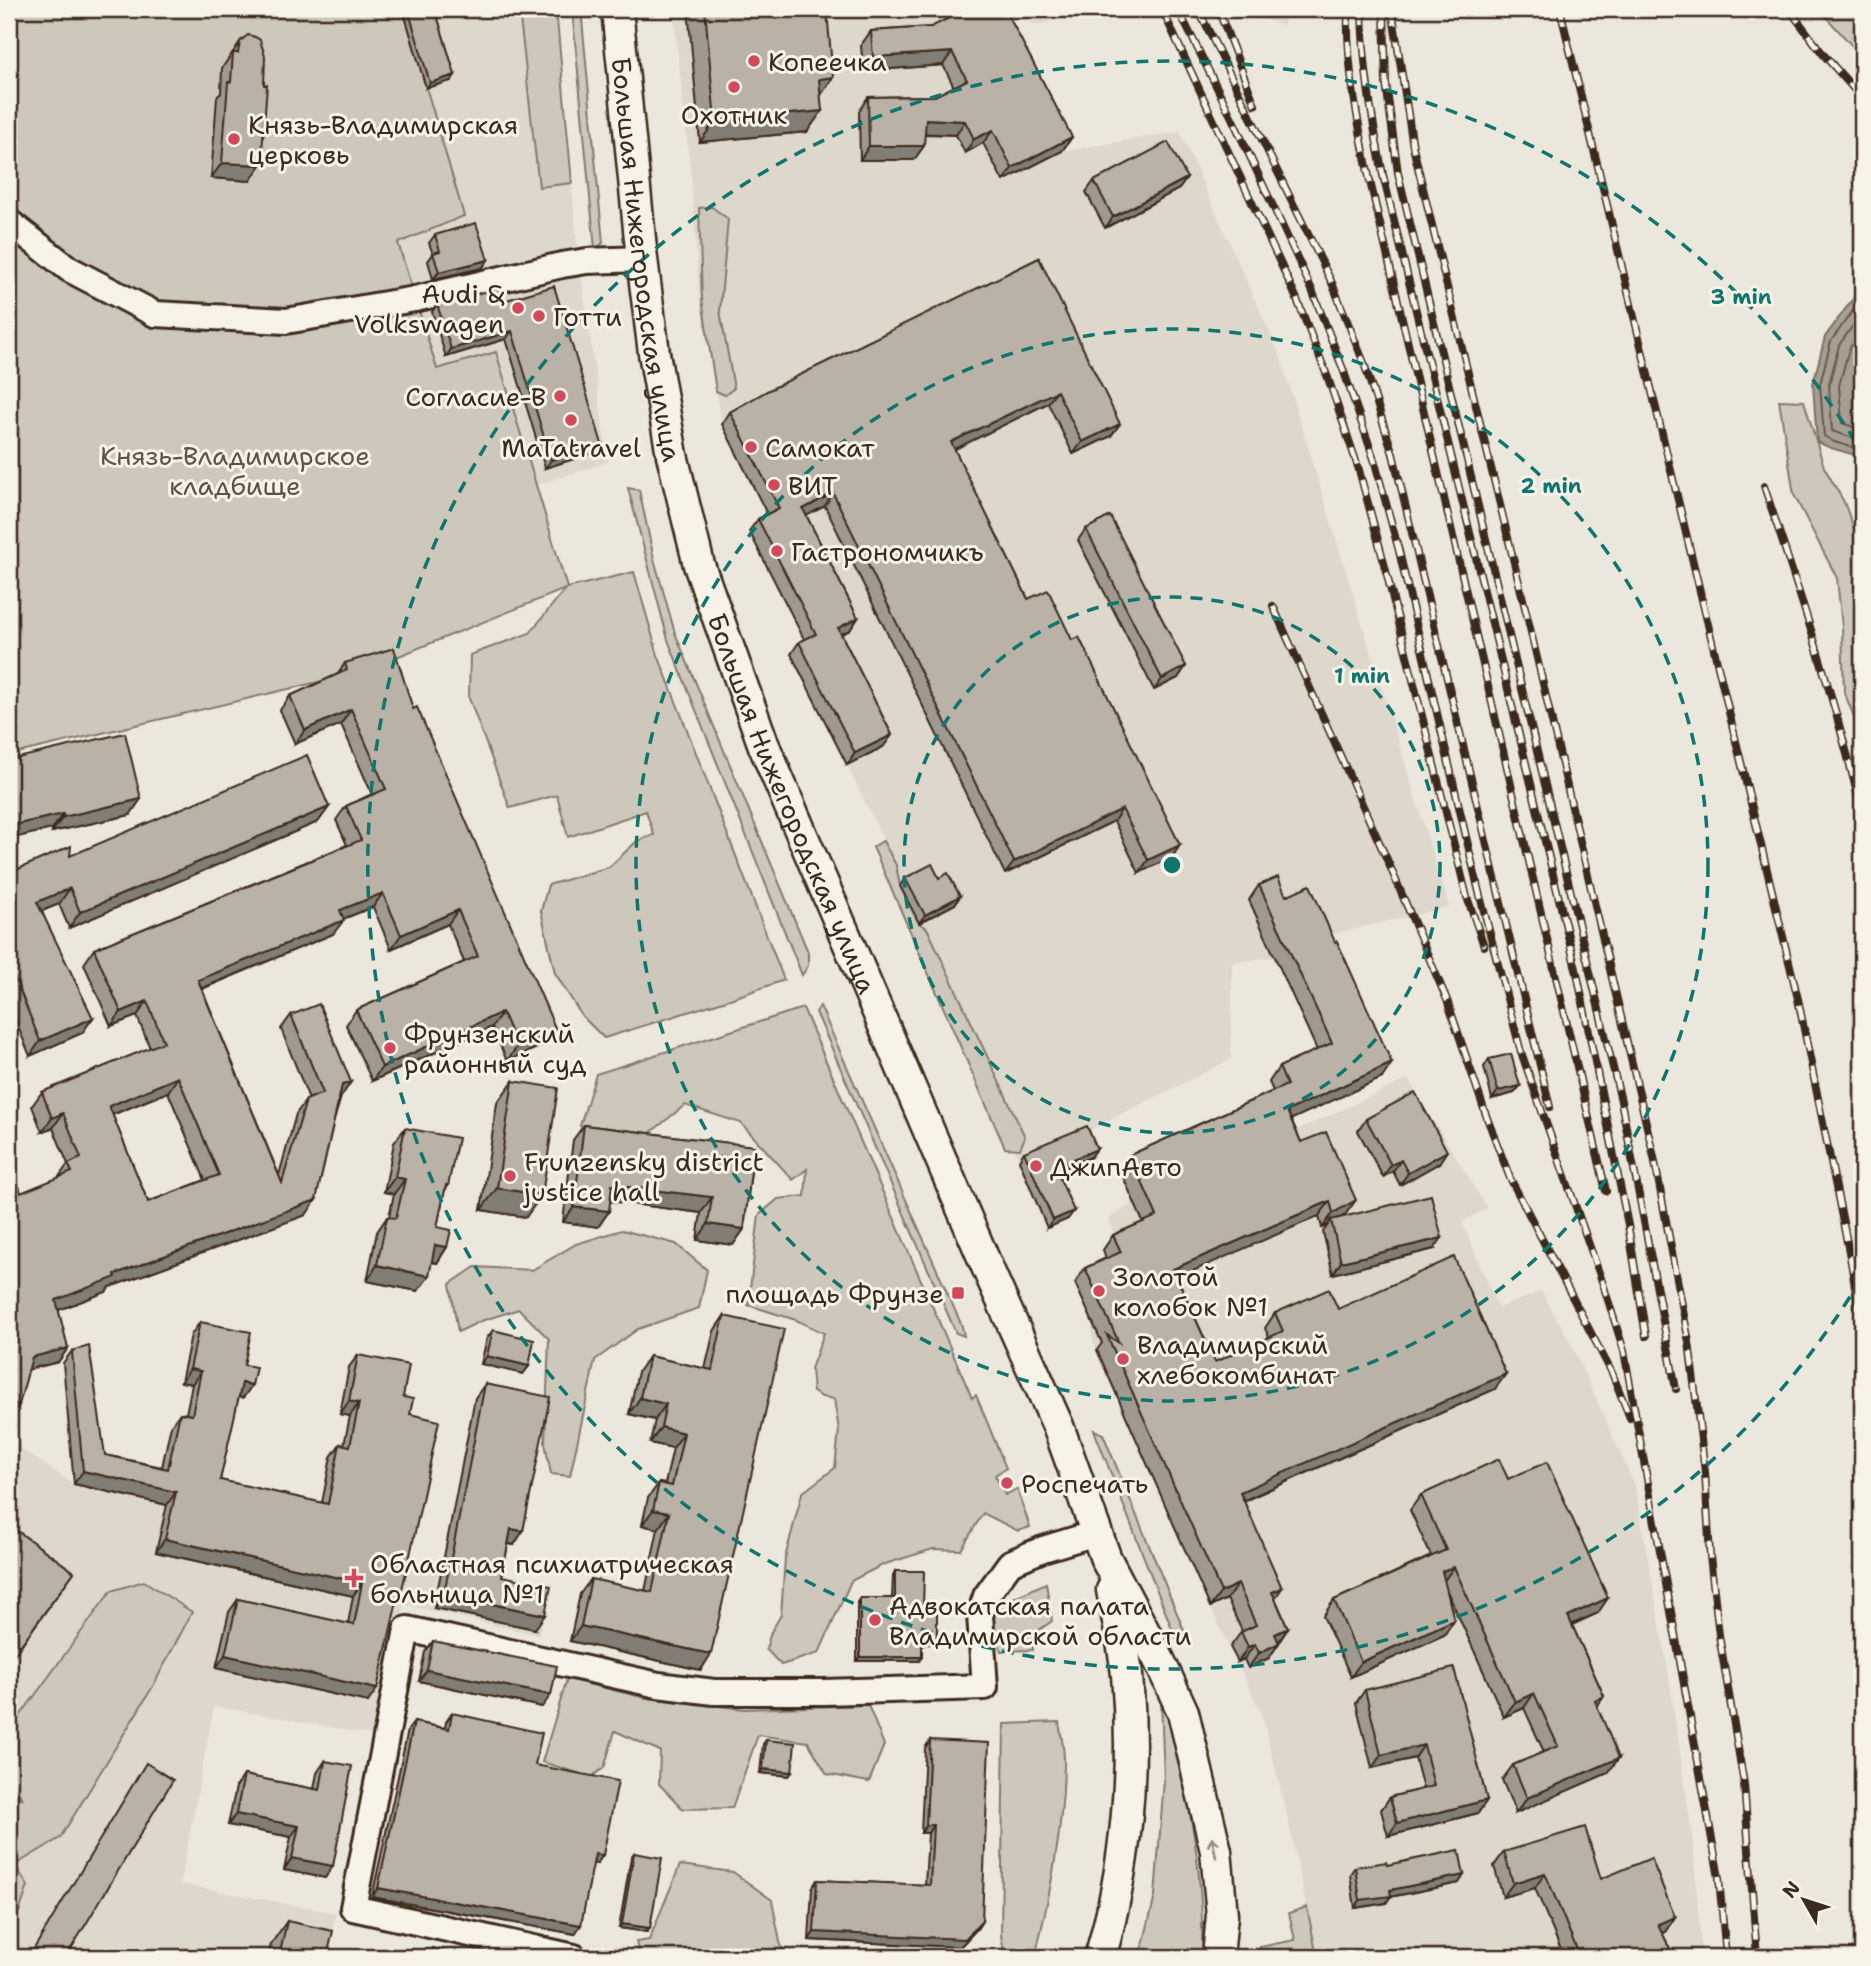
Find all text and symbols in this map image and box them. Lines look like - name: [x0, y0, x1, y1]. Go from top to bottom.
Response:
- place label: Копеечка: [768, 44, 886, 79]
- marker: Копеечка: [746, 53, 762, 69]
- street label: Большая Нижегородская улица: [604, 55, 690, 464]
- marker: Охотник: [726, 79, 742, 95]
- place label: Охотник: [681, 97, 787, 132]
- place label: Князь-Владимирская церковь: [248, 107, 518, 172]
- marker: Князь-Владимирская церковь: [226, 131, 242, 147]
- place label: Audi & Volkswagen: [354, 276, 505, 341]
- text: 3 min: [1710, 283, 1772, 311]
- place label: Готти: [553, 299, 622, 334]
- marker: Audi & Volkswagen: [510, 300, 526, 316]
- marker: Готти: [531, 308, 547, 324]
- place label: Согласие-В: [405, 379, 546, 414]
- marker: Согласие-В: [552, 388, 568, 404]
- marker: MaTatravel: [563, 412, 579, 428]
- place label: MaTatravel: [501, 430, 641, 465]
- place label: Самокат: [765, 430, 875, 465]
- park label: Князь-Владимирское кладбище: [100, 438, 370, 503]
- marker: Самокат: [743, 439, 759, 455]
- place label: ВИТ: [788, 468, 838, 503]
- text: 2 min: [1520, 472, 1582, 500]
- marker: ВИТ: [766, 477, 782, 493]
- place label: Гастрономчикъ: [791, 534, 984, 569]
- marker: Гастрономчикъ: [769, 543, 785, 559]
- street label: Большая Нижегородская улица: [700, 608, 885, 999]
- text: 1 min: [1334, 662, 1390, 690]
- centre of rings: [1160, 853, 1184, 877]
- place label: Фрунзенский районный суд: [404, 1016, 587, 1081]
- marker: Фрунзенский районный суд: [382, 1040, 398, 1056]
- place label: Frunzensky district justice hall: [522, 1144, 764, 1209]
- place label: ДжипАвто: [1050, 1149, 1182, 1184]
- marker: ДжипАвто: [1028, 1158, 1044, 1174]
- marker: Frunzensky district justice hall: [502, 1168, 518, 1184]
- place label: Золотой колобок №1: [1113, 1259, 1268, 1324]
- place label: площадь Фрунзе: [726, 1276, 944, 1311]
- marker: Золотой колобок №1: [1091, 1283, 1107, 1299]
- marker: площадь Фрунзе: [950, 1285, 966, 1301]
- place label: Владимирский хлебокомбинат: [1137, 1327, 1337, 1392]
- marker: Владимирский хлебокомбинат: [1115, 1351, 1131, 1367]
- place label: Роспечать: [1021, 1466, 1148, 1501]
- marker: Роспечать: [999, 1475, 1015, 1491]
- place label: Областная психиатрическая больница №1: [370, 1546, 734, 1611]
- marker: Областная психиатрическая больница №1: [344, 1568, 364, 1588]
- place label: Адвокатская палата Владимирской области: [889, 1588, 1191, 1653]
- marker: Адвокатская палата Владимирской области: [867, 1612, 883, 1628]
- one-way arrow: [1207, 1836, 1220, 1859]
- north arrow: [1770, 1864, 1840, 1934]
- text: N: [1777, 1876, 1806, 1903]

